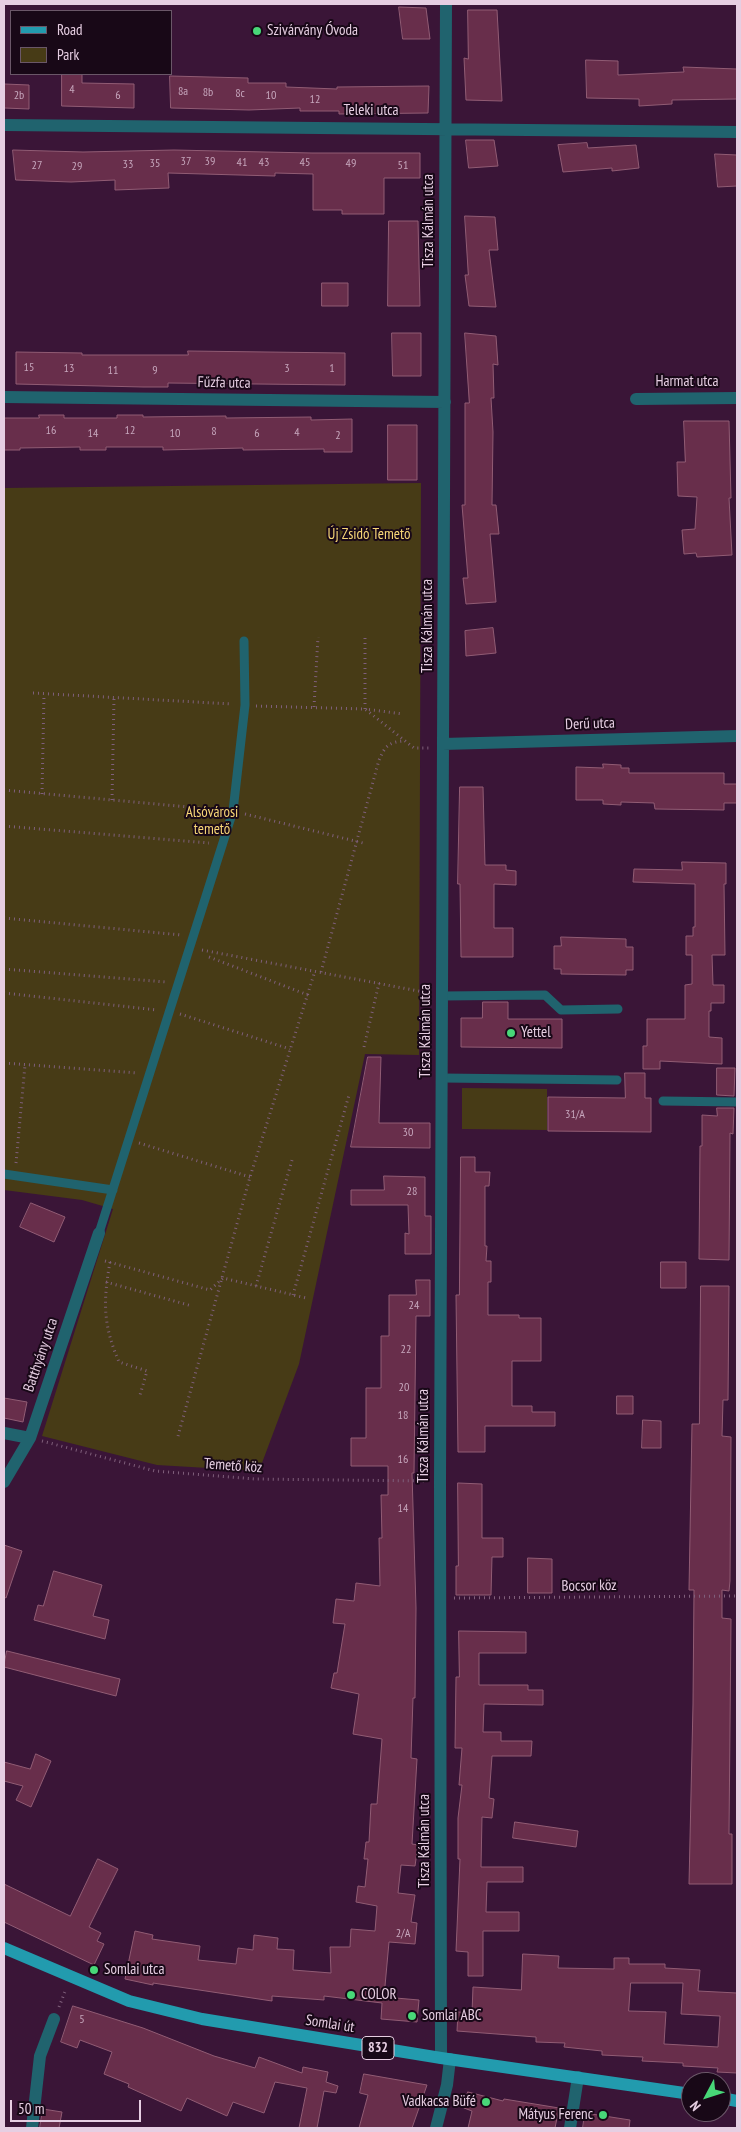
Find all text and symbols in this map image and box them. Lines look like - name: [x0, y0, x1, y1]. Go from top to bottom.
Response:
- legend: [10, 10, 172, 75]
- text: Road: [57, 20, 83, 39]
- place label: Szivárvány Óvoda: [267, 22, 358, 40]
- marker: Szivárvány Óvoda: [251, 25, 263, 37]
- text: Park: [57, 45, 79, 64]
- house number: 4: [69, 83, 75, 97]
- house number: 8a: [178, 85, 188, 99]
- house number: 8b: [203, 86, 213, 100]
- house number: 8c: [235, 87, 245, 101]
- house number: 2b: [14, 89, 24, 103]
- house number: 6: [115, 89, 121, 103]
- house number: 10: [266, 89, 276, 103]
- house number: 12: [310, 93, 320, 107]
- street label: Teleki utca: [343, 102, 399, 120]
- house number: 37: [181, 155, 191, 169]
- house number: 39: [205, 155, 215, 169]
- house number: 41: [237, 156, 247, 170]
- house number: 43: [259, 156, 269, 170]
- house number: 45: [300, 156, 310, 170]
- house number: 35: [150, 157, 160, 171]
- house number: 49: [346, 157, 356, 171]
- house number: 33: [123, 158, 133, 172]
- house number: 27: [32, 159, 42, 173]
- house number: 51: [398, 159, 408, 173]
- house number: 29: [72, 160, 82, 174]
- street label: Tisza Kálmán utca: [420, 174, 438, 268]
- house number: 15: [24, 361, 34, 375]
- house number: 13: [64, 362, 74, 376]
- house number: 3: [284, 362, 290, 376]
- house number: 1: [329, 362, 335, 376]
- house number: 11: [108, 364, 118, 378]
- house number: 9: [152, 364, 158, 378]
- street label: Harmat utca: [655, 373, 719, 391]
- street label: Fűzfa utca: [197, 374, 251, 392]
- house number: 16: [46, 424, 56, 438]
- house number: 12: [125, 424, 135, 438]
- house number: 8: [211, 425, 217, 439]
- house number: 4: [294, 426, 300, 440]
- house number: 14: [88, 427, 98, 441]
- house number: 10: [170, 427, 180, 441]
- house number: 6: [254, 427, 260, 441]
- house number: 2: [335, 429, 341, 443]
- park label: Új Zsidó Temető: [328, 526, 410, 544]
- street label: Tisza Kálmán utca: [419, 579, 437, 673]
- street label: Derű utca: [565, 714, 615, 734]
- park label: Alsóvárosi temető: [186, 804, 238, 839]
- street label: Tisza Kálmán utca: [417, 984, 435, 1078]
- place label: Yettel: [521, 1024, 551, 1042]
- marker: Yettel: [505, 1027, 517, 1039]
- house number: 31/A: [565, 1108, 585, 1122]
- house number: 30: [403, 1126, 413, 1140]
- house number: 28: [407, 1185, 417, 1199]
- house number: 24: [409, 1299, 419, 1313]
- street label: Batthyány utca: [20, 1316, 62, 1394]
- house number: 22: [401, 1343, 411, 1357]
- house number: 20: [399, 1381, 409, 1395]
- street label: Tisza Kálmán utca: [415, 1389, 433, 1483]
- house number: 18: [398, 1409, 408, 1423]
- house number: 16: [398, 1453, 408, 1467]
- street label: Temető köz: [203, 1455, 263, 1477]
- house number: 14: [398, 1502, 408, 1516]
- street label: Bocsor köz: [561, 1577, 617, 1595]
- street label: Tisza Kálmán utca: [416, 1794, 434, 1888]
- house number: 2/A: [396, 1927, 410, 1941]
- place label: Somlai utca: [104, 1961, 164, 1979]
- marker: Somlai utca: [88, 1964, 100, 1976]
- place label: COLOR: [361, 1986, 397, 2004]
- marker: COLOR: [345, 1989, 357, 2001]
- place label: Somlai ABC: [422, 2007, 482, 2025]
- marker: Somlai ABC: [406, 2010, 418, 2022]
- street label: Somlai út: [304, 2011, 356, 2037]
- house number: 5: [79, 2013, 85, 2027]
- road number: 832: [362, 2036, 394, 2060]
- north arrow: [681, 2072, 731, 2122]
- scale bar: [12, 2090, 144, 2122]
- place label: Vadkacsa Büfé: [402, 2093, 476, 2111]
- marker: Vadkacsa Büfé: [480, 2096, 492, 2108]
- text: N: [686, 2097, 705, 2115]
- text: 50 m: [18, 2099, 44, 2118]
- place label: Mátyus Ferenc: [518, 2106, 593, 2124]
- marker: Mátyus Ferenc: [597, 2109, 609, 2121]

